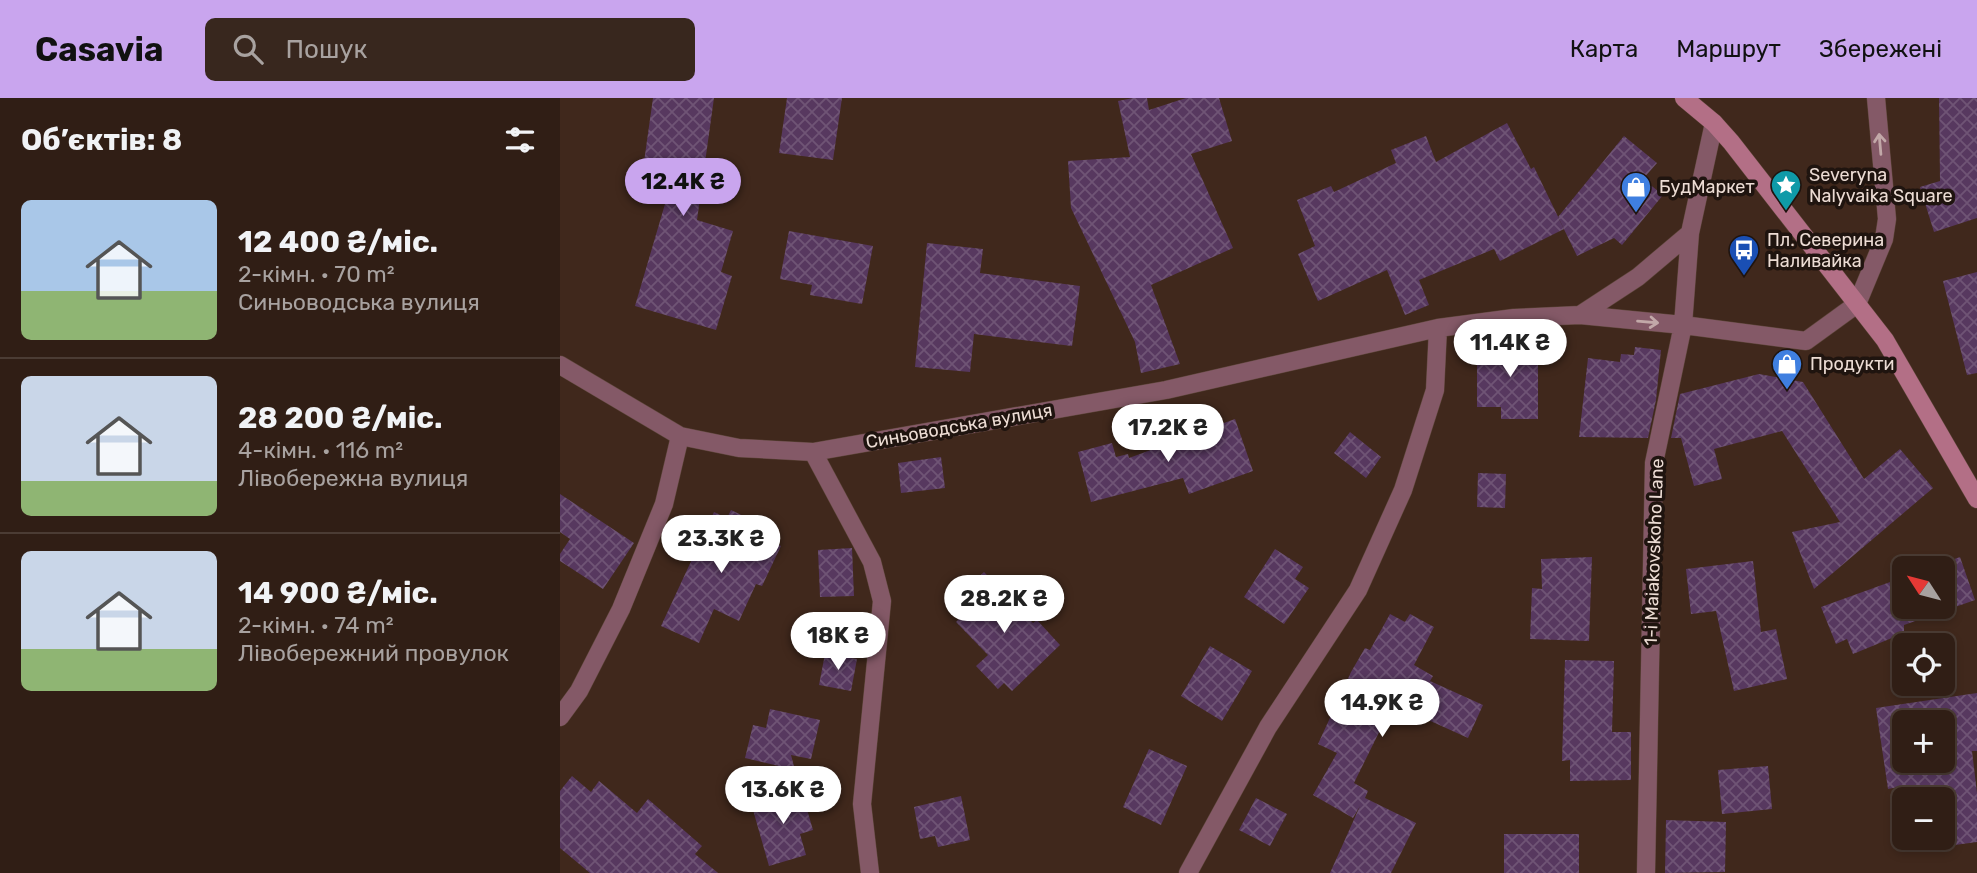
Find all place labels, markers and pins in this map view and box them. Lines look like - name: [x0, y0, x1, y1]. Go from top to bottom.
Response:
- pin: 12.4K ₴: [618, 158, 748, 218]
- place label: Severyna Nalyvaika Square: [1809, 164, 1953, 207]
- place icon: Severyna Nalyvaika Square: [1769, 168, 1803, 212]
- shop icon: БудМаркет: [1619, 170, 1653, 214]
- place label: БудМаркет: [1659, 176, 1755, 198]
- place label: Пл. Северина Наливайка: [1767, 229, 1884, 272]
- bus stop icon: Пл. Северина Наливайка: [1727, 233, 1761, 277]
- pin: 11.4K ₴: [1445, 320, 1575, 379]
- shop icon: Продукти: [1770, 347, 1804, 391]
- place label: Продукти: [1810, 353, 1894, 375]
- pin: 17.2K ₴: [1103, 404, 1233, 464]
- pin: 23.3K ₴: [656, 516, 786, 575]
- pin: 28.2K ₴: [939, 575, 1069, 635]
- pin: 18K ₴: [789, 612, 887, 672]
- pin: 14.9K ₴: [1317, 680, 1447, 739]
- pin: 13.6K ₴: [718, 766, 848, 826]

